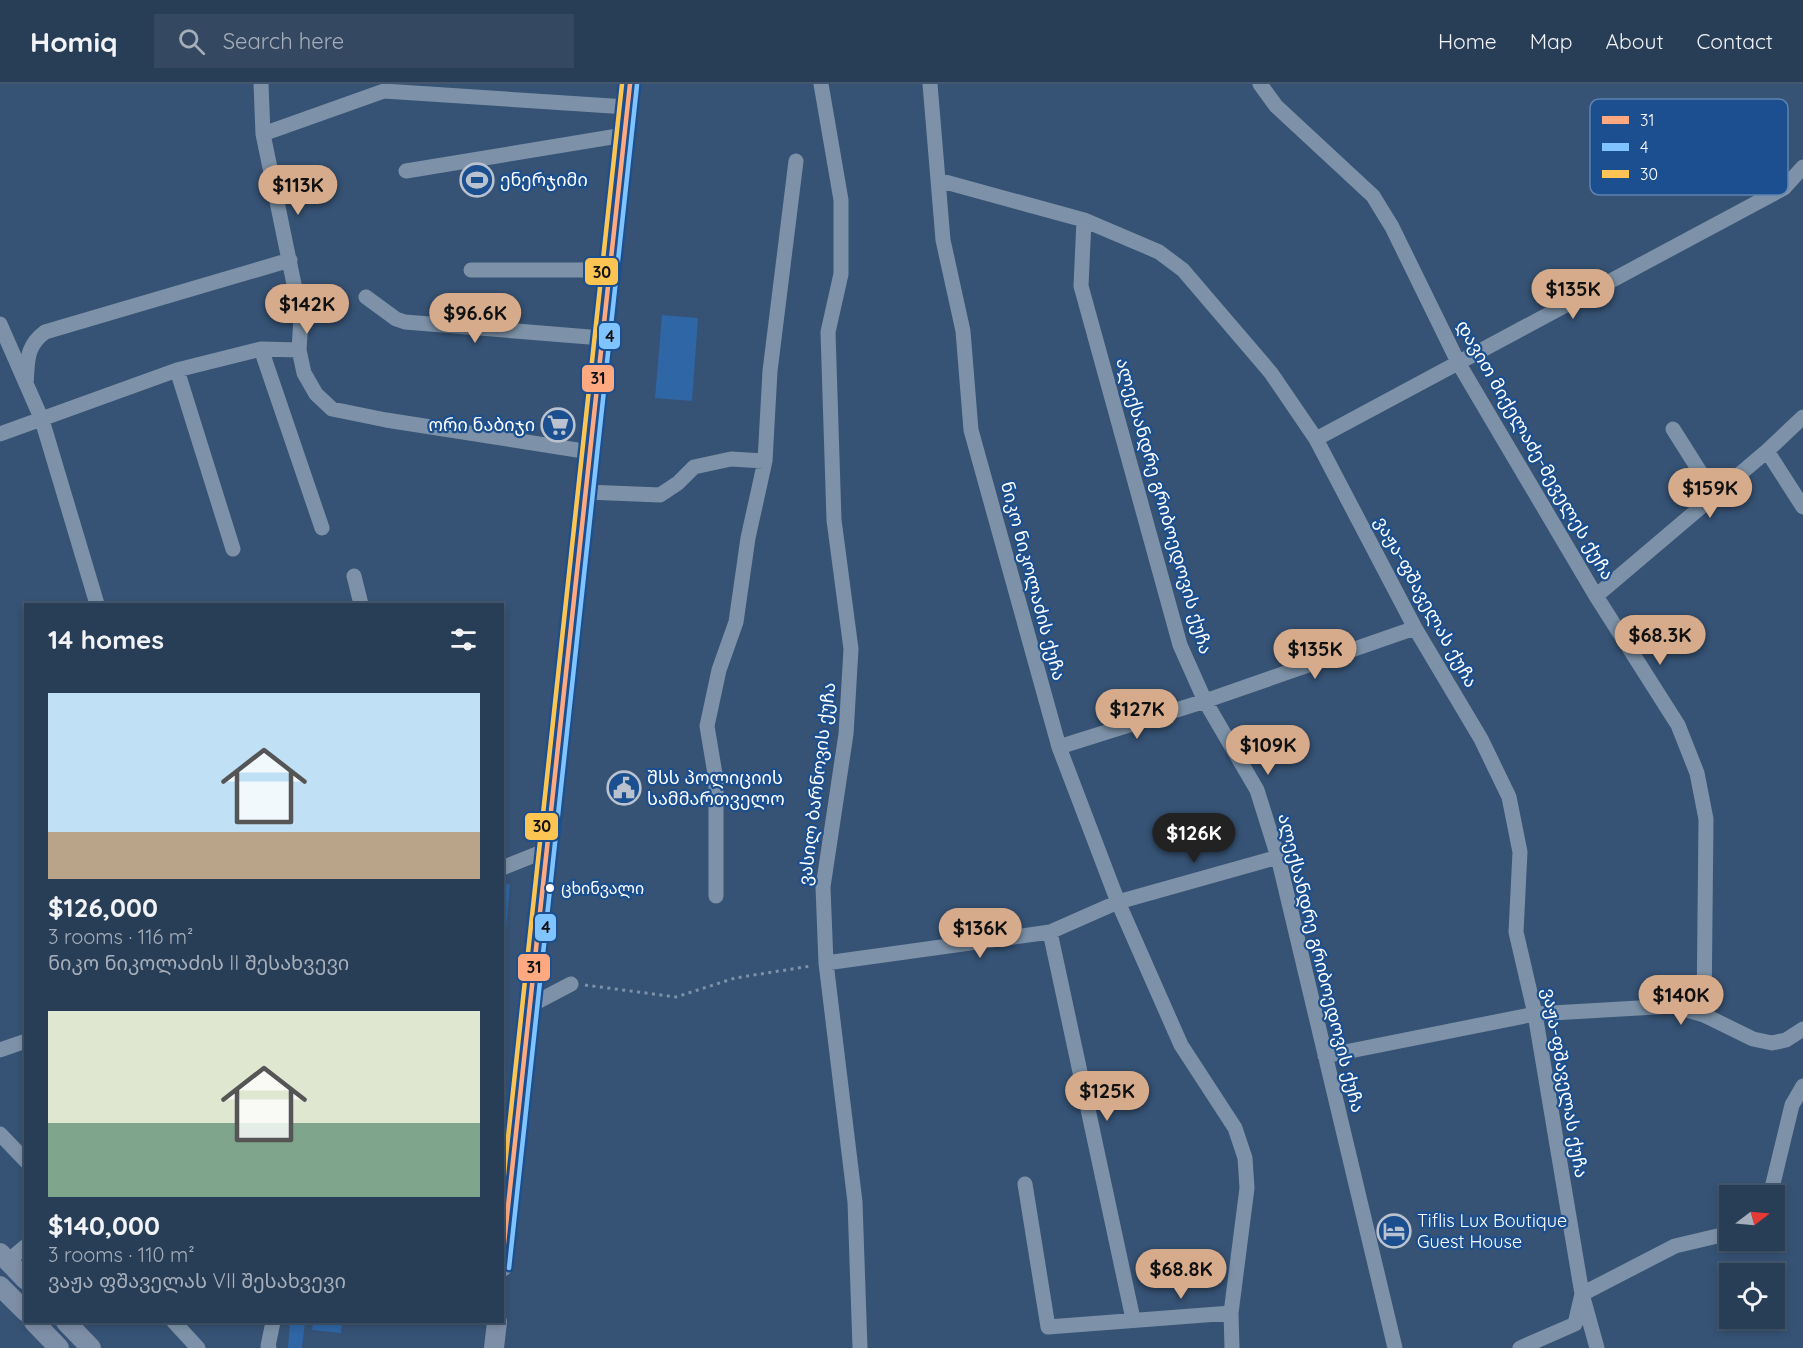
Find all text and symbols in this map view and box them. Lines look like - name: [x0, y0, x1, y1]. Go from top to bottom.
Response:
- search box: [154, 14, 574, 68]
- text: Homiq: [30, 24, 118, 59]
- icon: search: [175, 25, 208, 58]
- text: Search here: [223, 27, 344, 55]
- text: Home: [1438, 28, 1497, 54]
- text: Map: [1530, 28, 1573, 54]
- text: About: [1606, 28, 1664, 54]
- text: Contact: [1697, 28, 1773, 54]
- legend: [1590, 99, 1788, 195]
- text: 31: [1640, 110, 1654, 130]
- text: 4: [1640, 137, 1648, 157]
- sports icon: ენერჯიმი: [459, 162, 495, 198]
- text: 30: [1640, 164, 1658, 184]
- pin: $113K: [256, 165, 340, 216]
- place label: ენერჯიმი: [500, 168, 588, 191]
- text: $113K: [272, 172, 324, 197]
- line badge: 30: [584, 257, 619, 286]
- text: 30: [593, 262, 611, 282]
- pin: $135K: [1531, 269, 1615, 320]
- text: $135K: [1545, 276, 1601, 301]
- pin: $142K: [265, 284, 349, 335]
- text: $142K: [279, 291, 335, 316]
- pin: $96.6K: [426, 293, 524, 344]
- text: $96.6K: [443, 300, 507, 325]
- street label: დავით მიქელაძე-მეველეს ქუჩა: [1451, 316, 1620, 584]
- line badge: 4: [598, 322, 621, 350]
- text: 4: [605, 326, 615, 346]
- street label: ალექსანდრე გრიბოედოვის ქუჩა: [1111, 355, 1218, 657]
- line badge: 31: [581, 364, 615, 393]
- text: 31: [591, 368, 605, 388]
- supermarket icon: ორი ნაბიჯი: [540, 407, 576, 443]
- place label: ორი ნაბიჯი: [428, 413, 535, 436]
- pin: $159K: [1668, 468, 1752, 519]
- text: $159K: [1682, 475, 1738, 500]
- street label: ნიკო ნიკოლაძის ქუჩა: [996, 479, 1071, 683]
- street label: ვაჟა-ფშაველას ქუჩა: [1370, 512, 1483, 691]
- pin: $68.3K: [1611, 615, 1709, 666]
- text: $68.3K: [1629, 622, 1691, 647]
- text: 14 homes: [48, 623, 164, 656]
- icon: filters: [447, 623, 480, 656]
- pin: $135K: [1273, 629, 1357, 680]
- text: $135K: [1287, 636, 1343, 661]
- street label: ვასილ ბარნოვის ქუჩა: [793, 681, 840, 887]
- pin: $127K: [1095, 689, 1179, 740]
- text: $127K: [1109, 696, 1165, 721]
- pin: $109K: [1226, 725, 1310, 776]
- icon: home: [210, 732, 318, 840]
- text: $109K: [1240, 732, 1296, 757]
- place label: შსს პოლიციის სამმართველო: [647, 766, 785, 810]
- public building icon: შსს პოლიციის სამმართველო: [606, 770, 642, 806]
- street label: ალექსანდრე გრიბოედოვის ქუჩა: [1273, 811, 1370, 1115]
- line badge: 30: [524, 812, 559, 841]
- pin: $126K: [1152, 813, 1236, 864]
- text: 30: [533, 816, 551, 836]
- text: $126K: [1166, 820, 1222, 845]
- place label: ცხინვალი: [561, 878, 644, 899]
- marker: ცხინვალი: [544, 882, 556, 894]
- text: $126,000: [48, 891, 158, 924]
- pin: $136K: [938, 908, 1022, 959]
- line badge: 4: [534, 913, 557, 942]
- text: $136K: [953, 915, 1007, 940]
- text: 4: [541, 917, 551, 937]
- text: 3 rooms · 116 m²: [48, 924, 193, 949]
- text: ნიკო ნიკოლაძის II შესახვევი: [48, 950, 349, 975]
- line badge: 31: [517, 953, 551, 982]
- text: 31: [527, 957, 541, 977]
- pin: $140K: [1639, 975, 1723, 1026]
- text: $140K: [1653, 982, 1709, 1007]
- street label: ვაჟა-ფშაველას ქუჩა: [1537, 986, 1594, 1180]
- icon: home: [210, 1050, 318, 1158]
- pin: $125K: [1065, 1071, 1149, 1122]
- text: $125K: [1079, 1078, 1135, 1103]
- north arrow: [1719, 1185, 1785, 1251]
- map controls: [1719, 1185, 1785, 1329]
- text: $140,000: [48, 1209, 160, 1242]
- place label: Tiflis Lux Boutique Guest House: [1417, 1209, 1567, 1253]
- hotel icon: Tiflis Lux Boutique Guest House: [1376, 1213, 1412, 1249]
- text: 3 rooms · 110 m²: [48, 1242, 195, 1267]
- pin: $68.8K: [1132, 1249, 1230, 1300]
- text: $68.8K: [1150, 1256, 1213, 1281]
- button: locate: [1719, 1263, 1785, 1329]
- text: ვაჟა ფშაველას VII შესახვევი: [48, 1268, 346, 1293]

